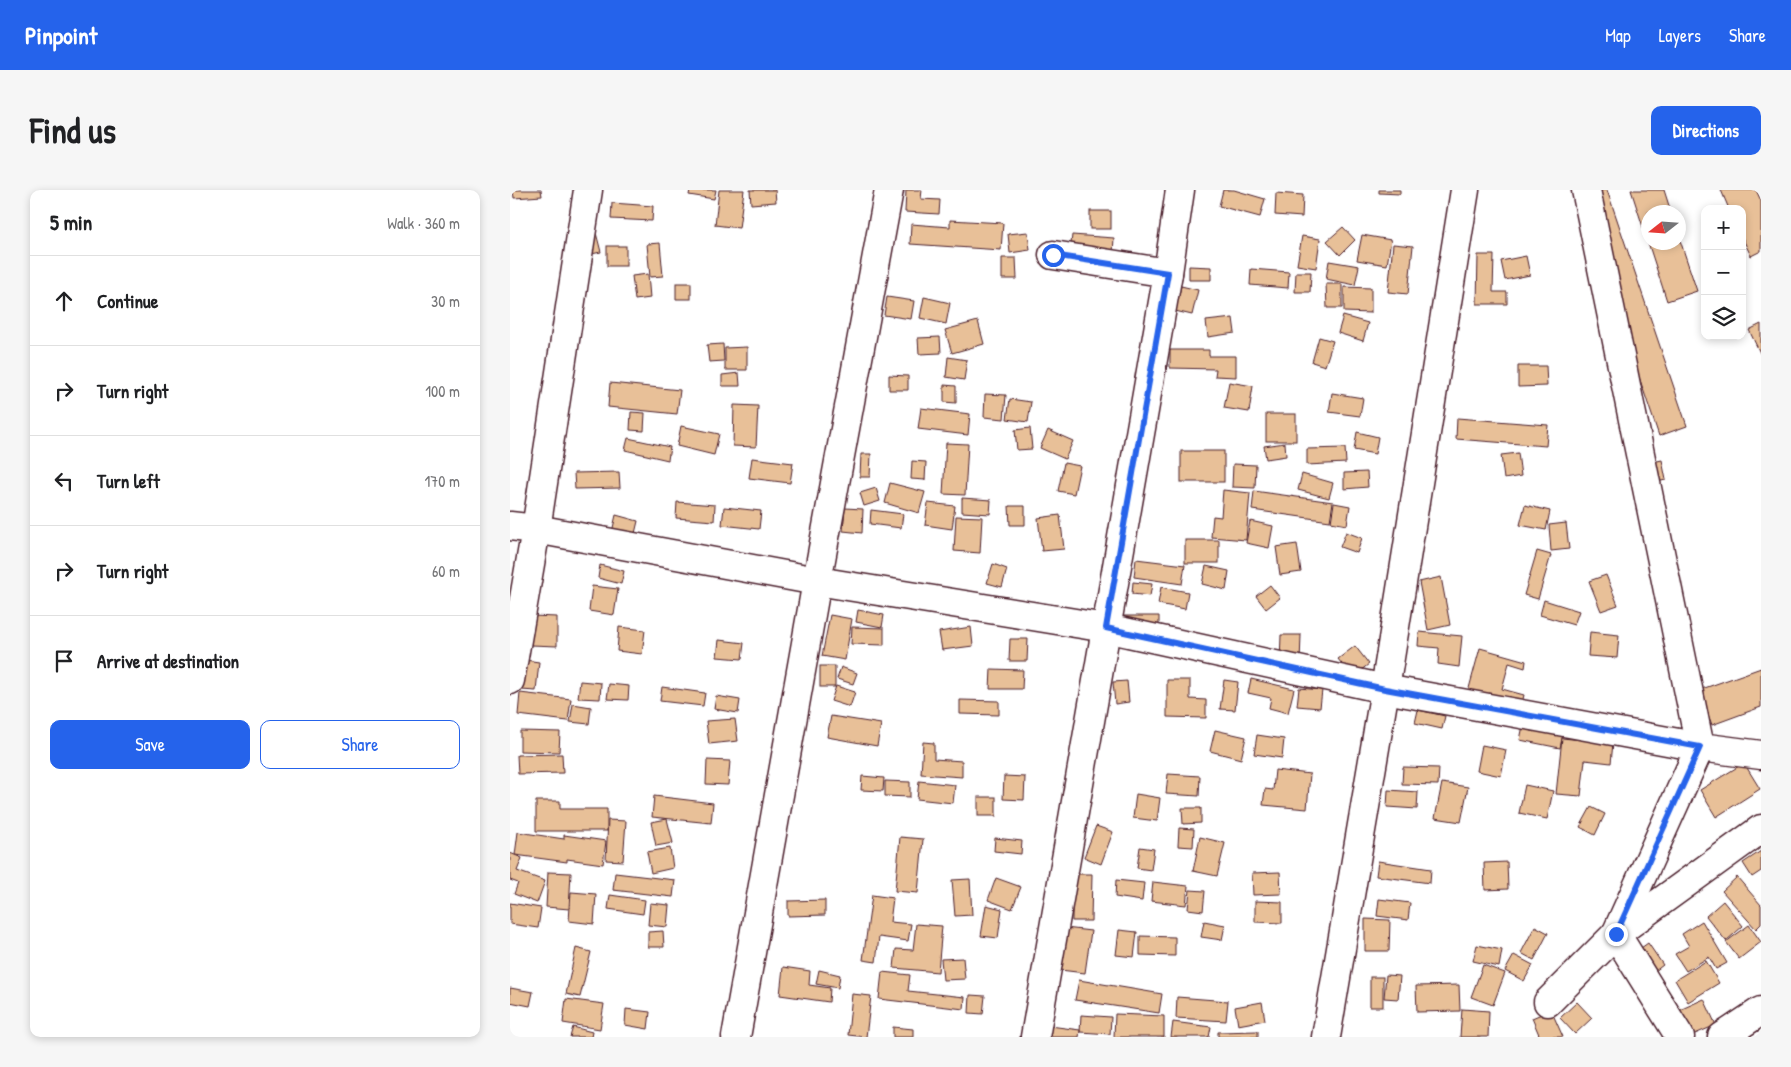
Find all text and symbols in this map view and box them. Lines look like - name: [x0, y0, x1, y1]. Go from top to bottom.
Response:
- text: Pinpoint: [25, 19, 97, 51]
- text: Map: [1605, 23, 1631, 48]
- text: Layers: [1659, 23, 1701, 48]
- text: Share: [1729, 23, 1766, 48]
- button: Directions: [1651, 106, 1761, 155]
- text: Find us: [30, 107, 116, 154]
- north arrow: [1641, 205, 1686, 250]
- map controls: [1701, 205, 1746, 340]
- button: +: [1701, 205, 1746, 250]
- text: 5 min: [50, 208, 92, 237]
- text: Walk · 360 m: [387, 212, 460, 234]
- route start: [1042, 244, 1065, 267]
- button: −: [1701, 250, 1746, 295]
- icon: ahead: [50, 287, 78, 315]
- text: Continue: [97, 288, 158, 314]
- text: 30 m: [431, 290, 460, 312]
- button: layers: [1701, 295, 1746, 340]
- icon: right: [50, 377, 78, 405]
- text: Turn right: [97, 378, 168, 404]
- text: 100 m: [425, 380, 460, 402]
- icon: left: [50, 467, 78, 495]
- text: Turn left: [97, 468, 160, 494]
- text: 170 m: [425, 470, 460, 492]
- icon: right: [50, 557, 78, 585]
- text: Turn right: [97, 558, 168, 584]
- text: 60 m: [432, 560, 460, 582]
- icon: arrive: [50, 647, 78, 675]
- text: Arrive at destination: [97, 648, 239, 674]
- button: Save: [50, 720, 250, 769]
- button: Share: [260, 720, 460, 769]
- route end: [1605, 923, 1628, 946]

